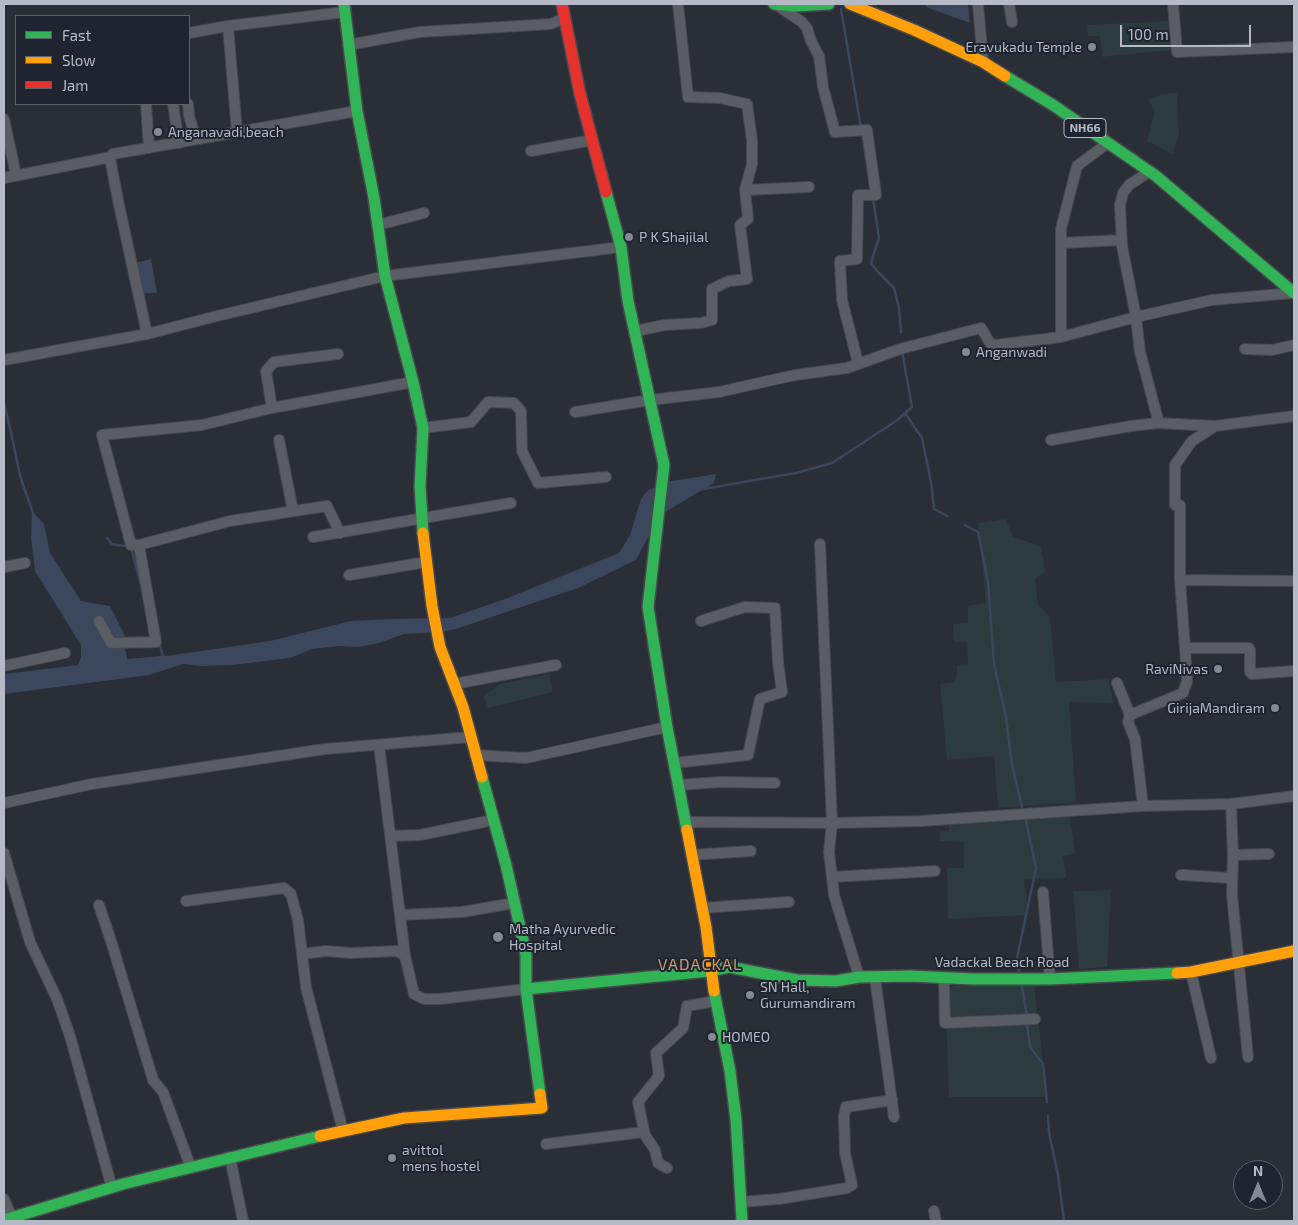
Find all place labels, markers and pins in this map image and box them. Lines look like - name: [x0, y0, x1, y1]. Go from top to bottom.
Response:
- place label: Eravukadu Temple: [965, 39, 1082, 55]
- marker: Eravukadu Temple: [1086, 41, 1098, 53]
- place label: Anganavadi,beach: [168, 124, 284, 140]
- marker: Anganavadi,beach: [152, 126, 164, 138]
- place label: P K Shajilal: [639, 229, 708, 245]
- marker: P K Shajilal: [623, 231, 635, 243]
- place label: Anganwadi: [976, 344, 1047, 360]
- marker: Anganwadi: [960, 346, 972, 358]
- place label: RaviNivas: [1145, 661, 1208, 677]
- marker: RaviNivas: [1212, 663, 1224, 675]
- place label: GirijaMandiram: [1167, 700, 1265, 716]
- marker: GirijaMandiram: [1269, 702, 1281, 714]
- place label: Matha Ayurvedic Hospital: [509, 921, 616, 954]
- marker: Matha Ayurvedic Hospital: [491, 930, 505, 944]
- place label: SN Hall, Gurumandiram: [760, 979, 856, 1012]
- marker: SN Hall, Gurumandiram: [744, 989, 756, 1001]
- place label: HOMEO: [722, 1029, 770, 1045]
- marker: HOMEO: [706, 1031, 718, 1043]
- place label: avittol mens hostel: [402, 1142, 480, 1174]
- marker: avittol mens hostel: [386, 1152, 398, 1164]

